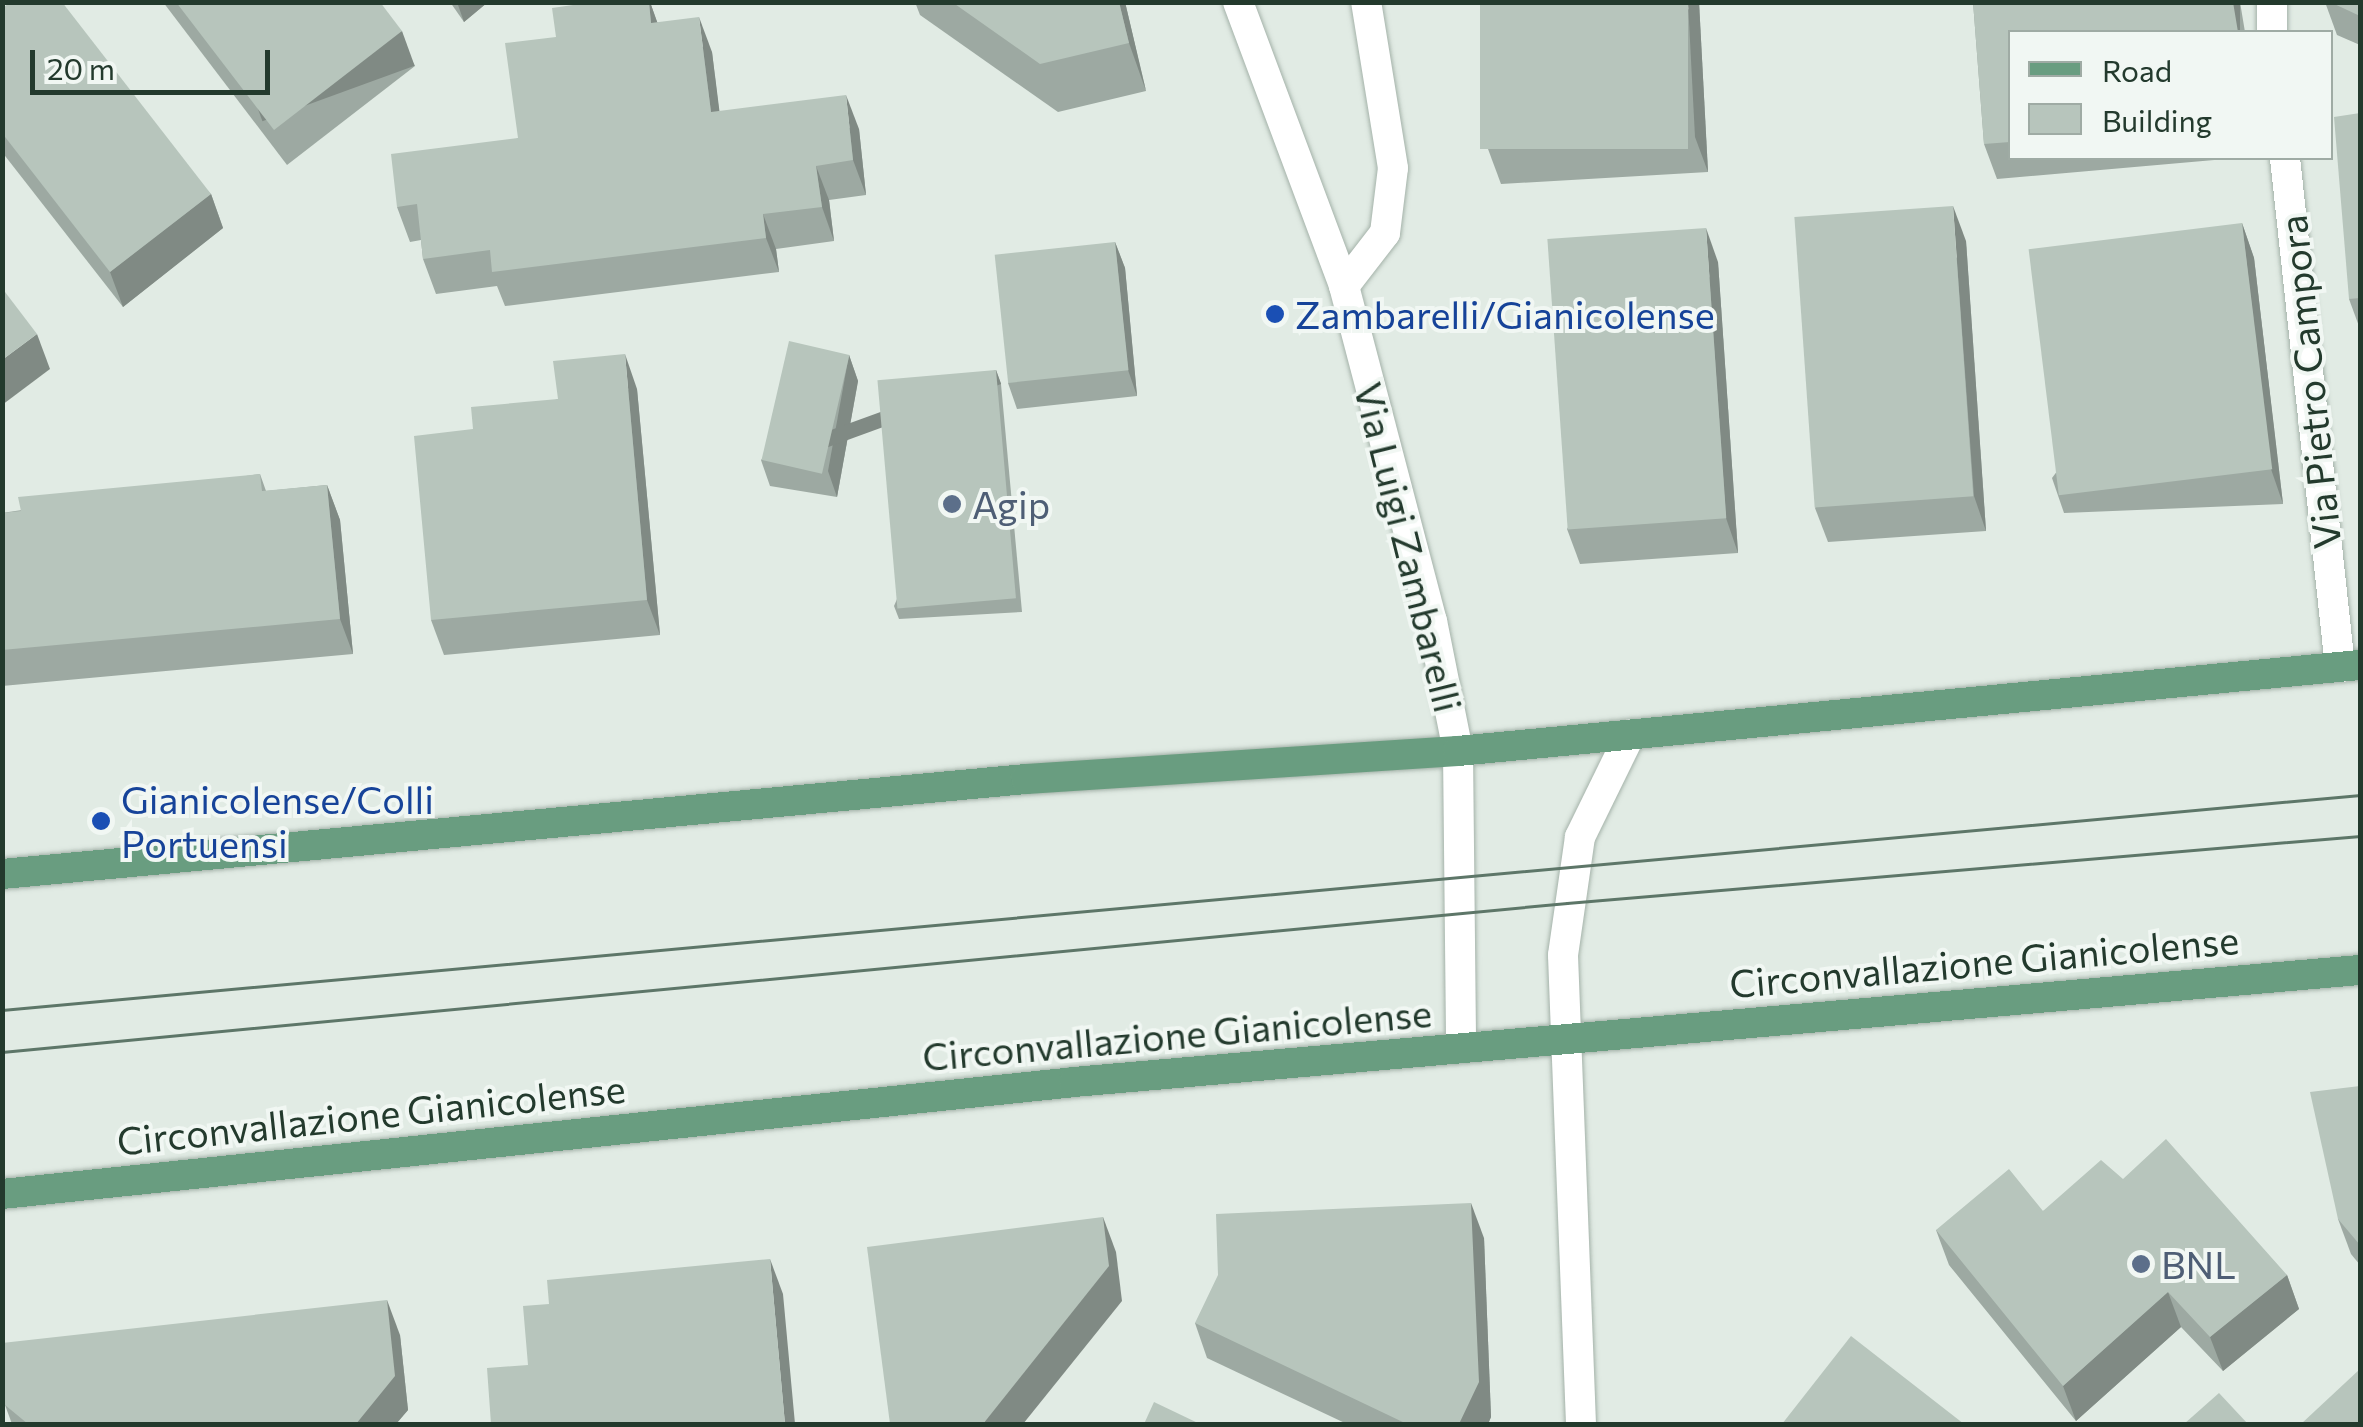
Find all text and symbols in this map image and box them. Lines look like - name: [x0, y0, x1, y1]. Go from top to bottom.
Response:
- scale bar: [35, 30, 275, 92]
- legend: [2008, 30, 2333, 160]
- text: 20 m: [47, 49, 115, 86]
- text: Road: [2102, 51, 2172, 88]
- text: Building: [2102, 101, 2212, 138]
- street label: Via Pietro Campora: [2269, 213, 2349, 551]
- place label: Zambarelli/Gianicolense: [1295, 291, 1715, 337]
- marker: Zambarelli/Gianicolense: [1264, 303, 1286, 325]
- street label: Via Luigi Zambarelli: [1346, 378, 1472, 716]
- place label: Agip: [972, 481, 1050, 527]
- marker: Agip: [941, 493, 963, 515]
- place label: Gianicolense/Colli Portuensi: [121, 776, 434, 866]
- marker: Gianicolense/Colli Portuensi: [90, 810, 112, 832]
- street label: Circonvallazione Gianicolense: [1727, 916, 2241, 1006]
- street label: Circonvallazione Gianicolense: [920, 989, 1434, 1079]
- street label: Circonvallazione Gianicolense: [114, 1065, 628, 1163]
- place label: BNL: [2161, 1241, 2236, 1287]
- marker: BNL: [2130, 1253, 2152, 1275]

